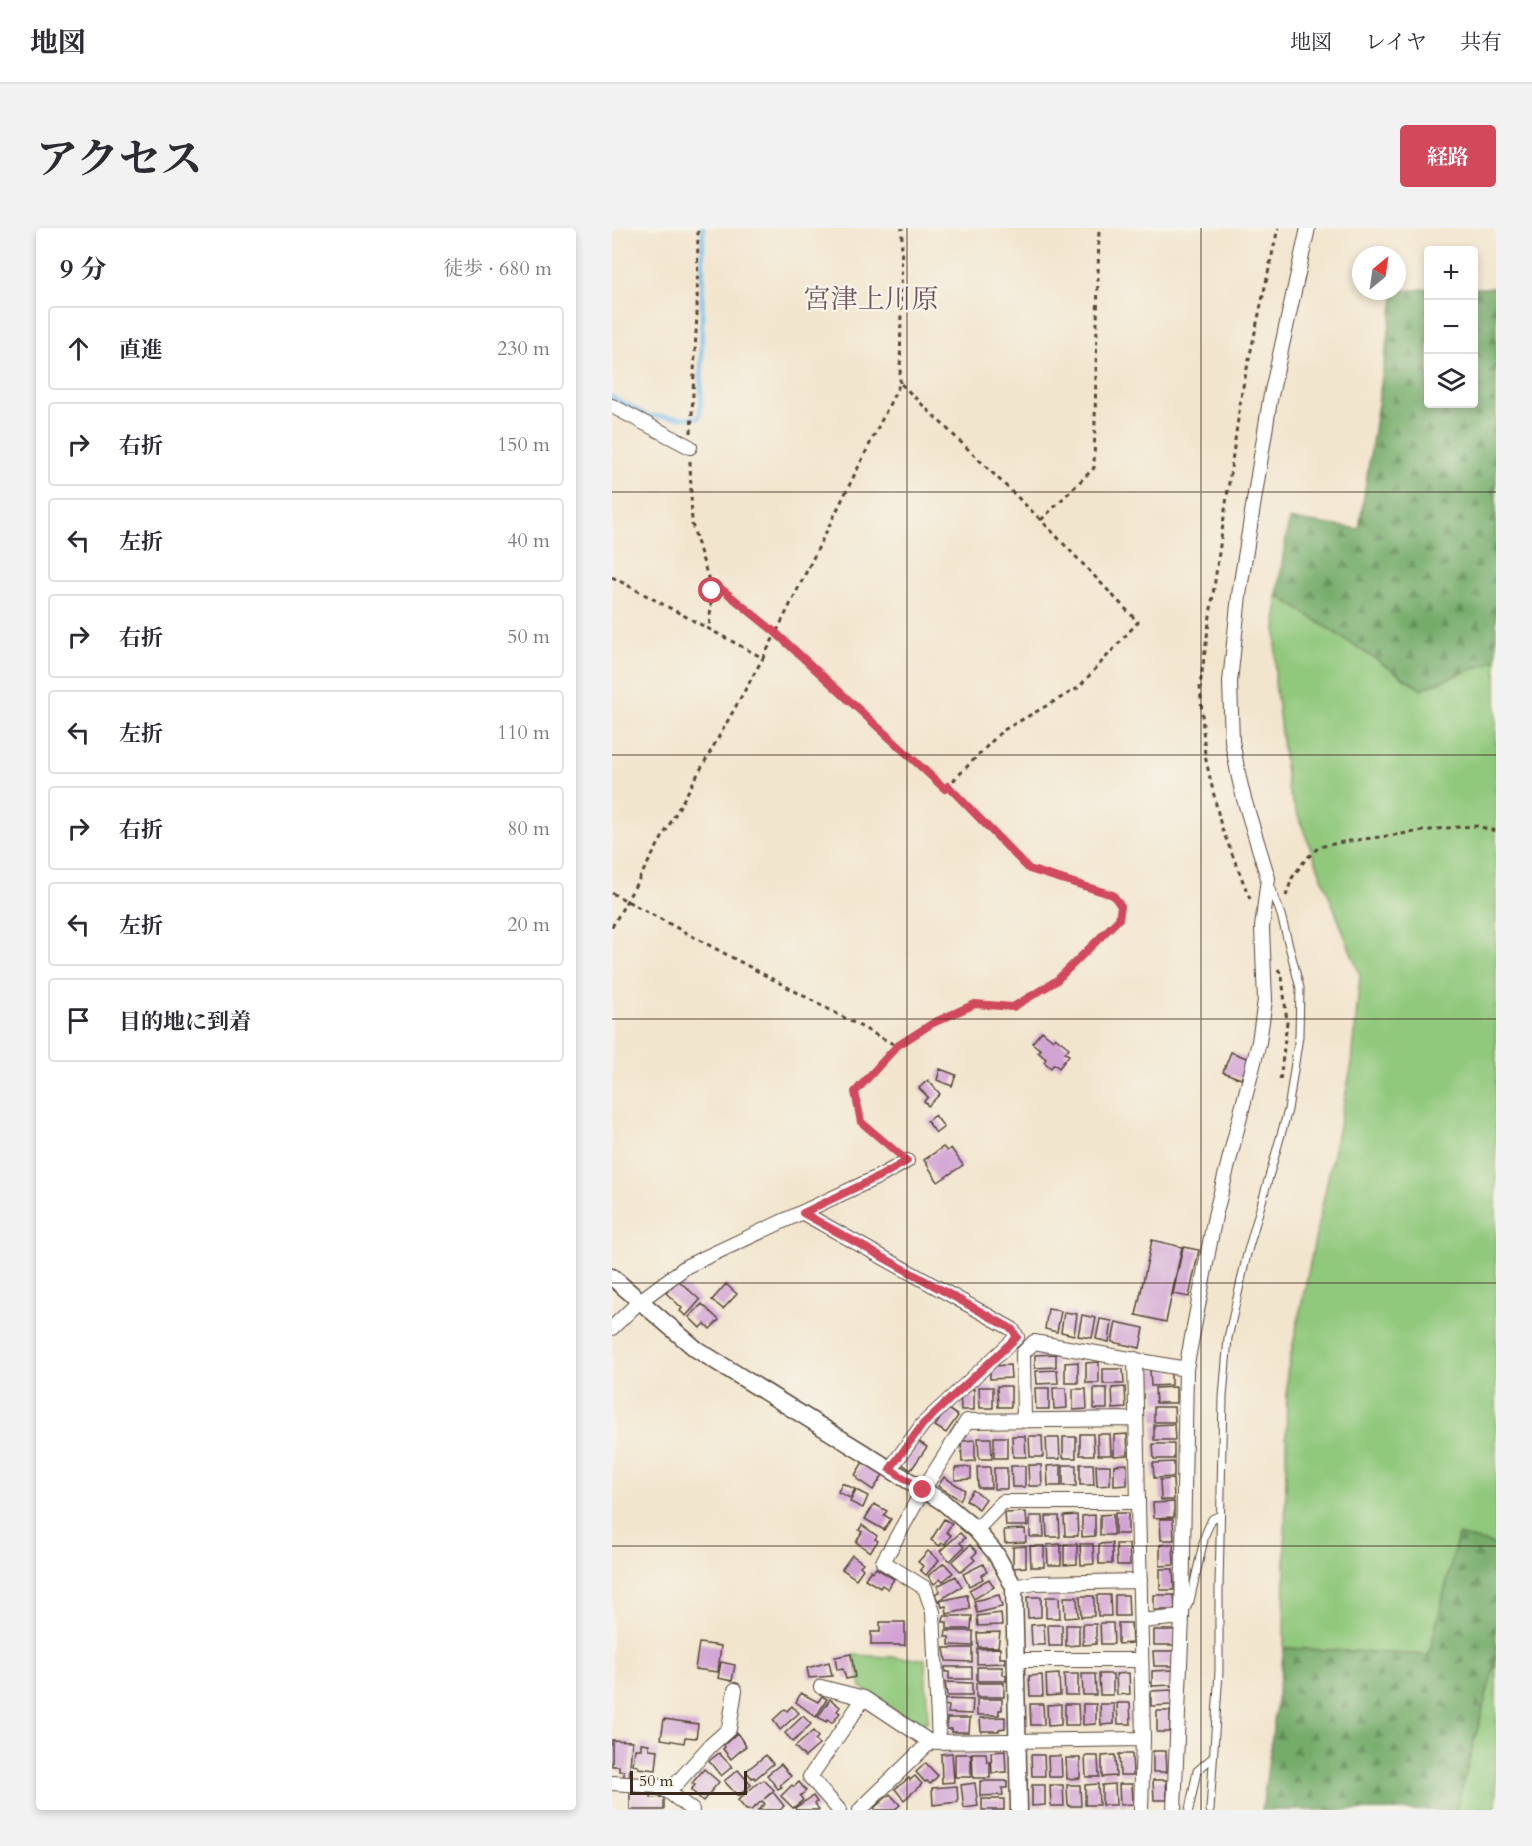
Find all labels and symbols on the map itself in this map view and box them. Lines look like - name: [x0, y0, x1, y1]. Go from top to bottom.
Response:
- north arrow: [1352, 246, 1406, 300]
- district label: 宮津上川原: [804, 281, 939, 318]
- route start: [698, 577, 724, 603]
- route end: [909, 1476, 935, 1502]
- scale bar: [630, 1768, 747, 1796]

